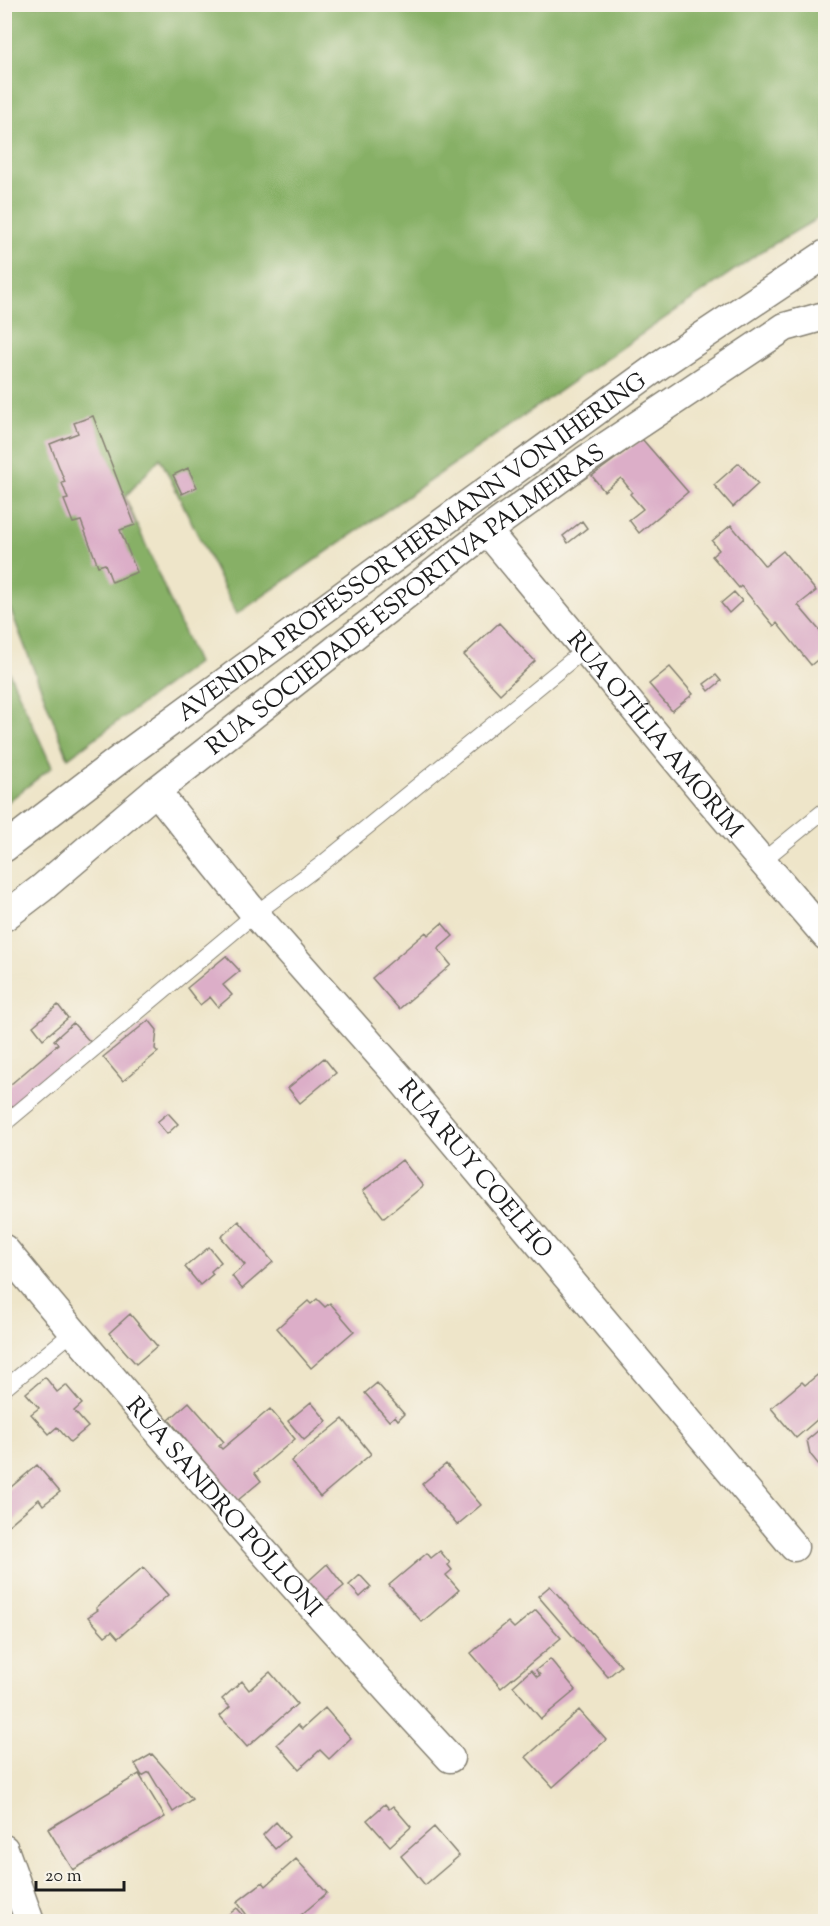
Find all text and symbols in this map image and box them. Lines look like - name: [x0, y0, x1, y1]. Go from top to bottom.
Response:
- street label: AVENIDA PROFESSOR HERMANN VON IHERING: [171, 365, 654, 731]
- street label: RUA SOCIEDADE ESPORTIVA PALMEIRAS: [199, 437, 612, 765]
- street label: RUA OTÍLIA AMORIM: [558, 625, 750, 846]
- street label: RUA RUY COELHO: [389, 1073, 560, 1267]
- street label: RUA SANDRO POLLONI: [117, 1391, 329, 1625]
- scale bar: [36, 1854, 124, 1892]
- text: 20 m: [45, 1864, 82, 1890]

